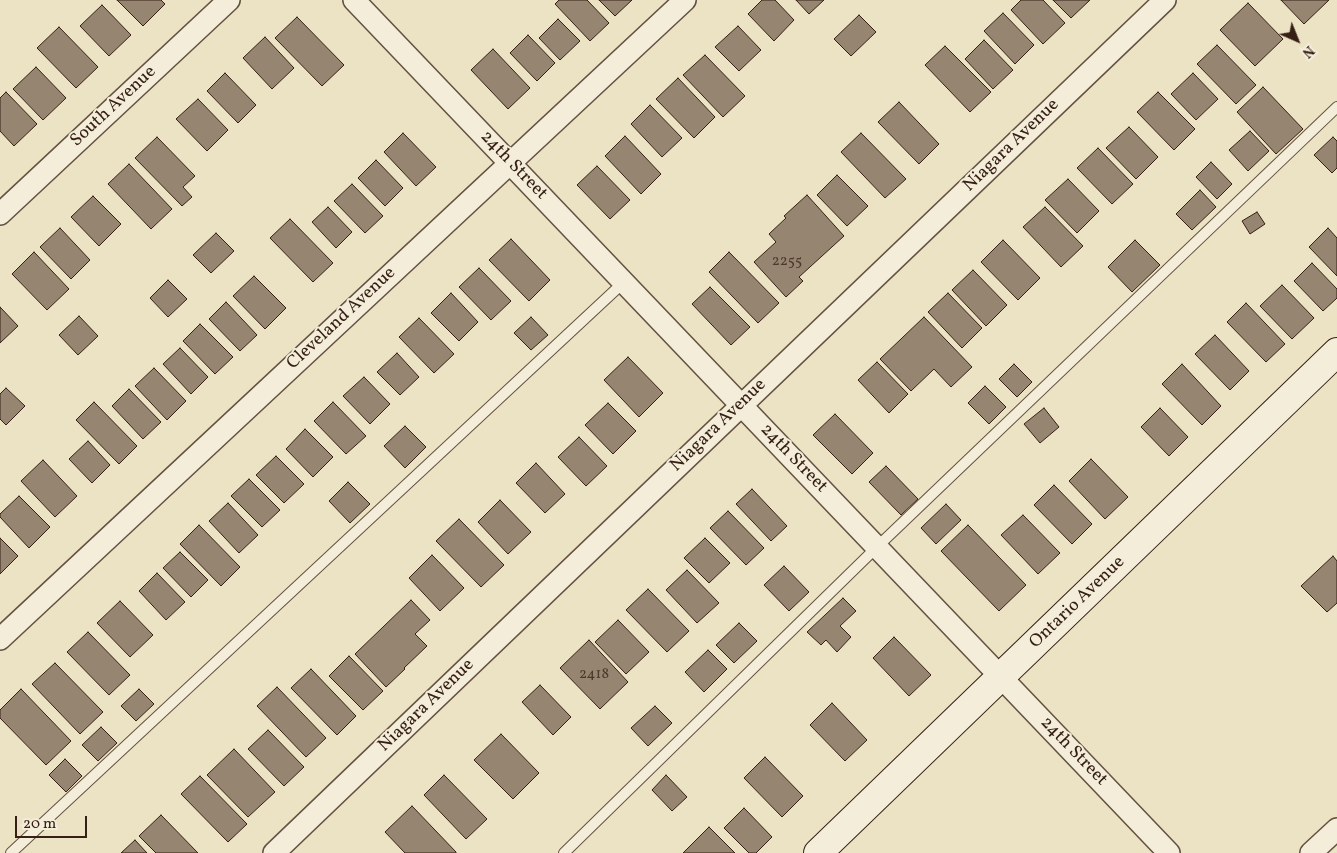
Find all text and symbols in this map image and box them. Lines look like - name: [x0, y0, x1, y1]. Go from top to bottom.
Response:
- north arrow: [1272, 15, 1322, 65]
- text: N: [1298, 41, 1318, 62]
- street label: South Avenue: [67, 62, 161, 152]
- street label: Niagara Avenue: [960, 95, 1064, 197]
- street label: 24th Street: [475, 127, 551, 205]
- house number: 2255: [772, 253, 802, 271]
- street label: Cleveland Avenue: [283, 263, 401, 375]
- street label: Niagara Avenue: [667, 375, 771, 477]
- street label: 24th Street: [755, 420, 831, 498]
- street label: Ontario Avenue: [1026, 552, 1130, 654]
- street label: Niagara Avenue: [375, 655, 479, 757]
- house number: 2418: [579, 666, 609, 684]
- street label: 24th Street: [1035, 713, 1111, 791]
- scale bar: [18, 806, 90, 838]
- text: 20 m: [23, 814, 56, 835]

